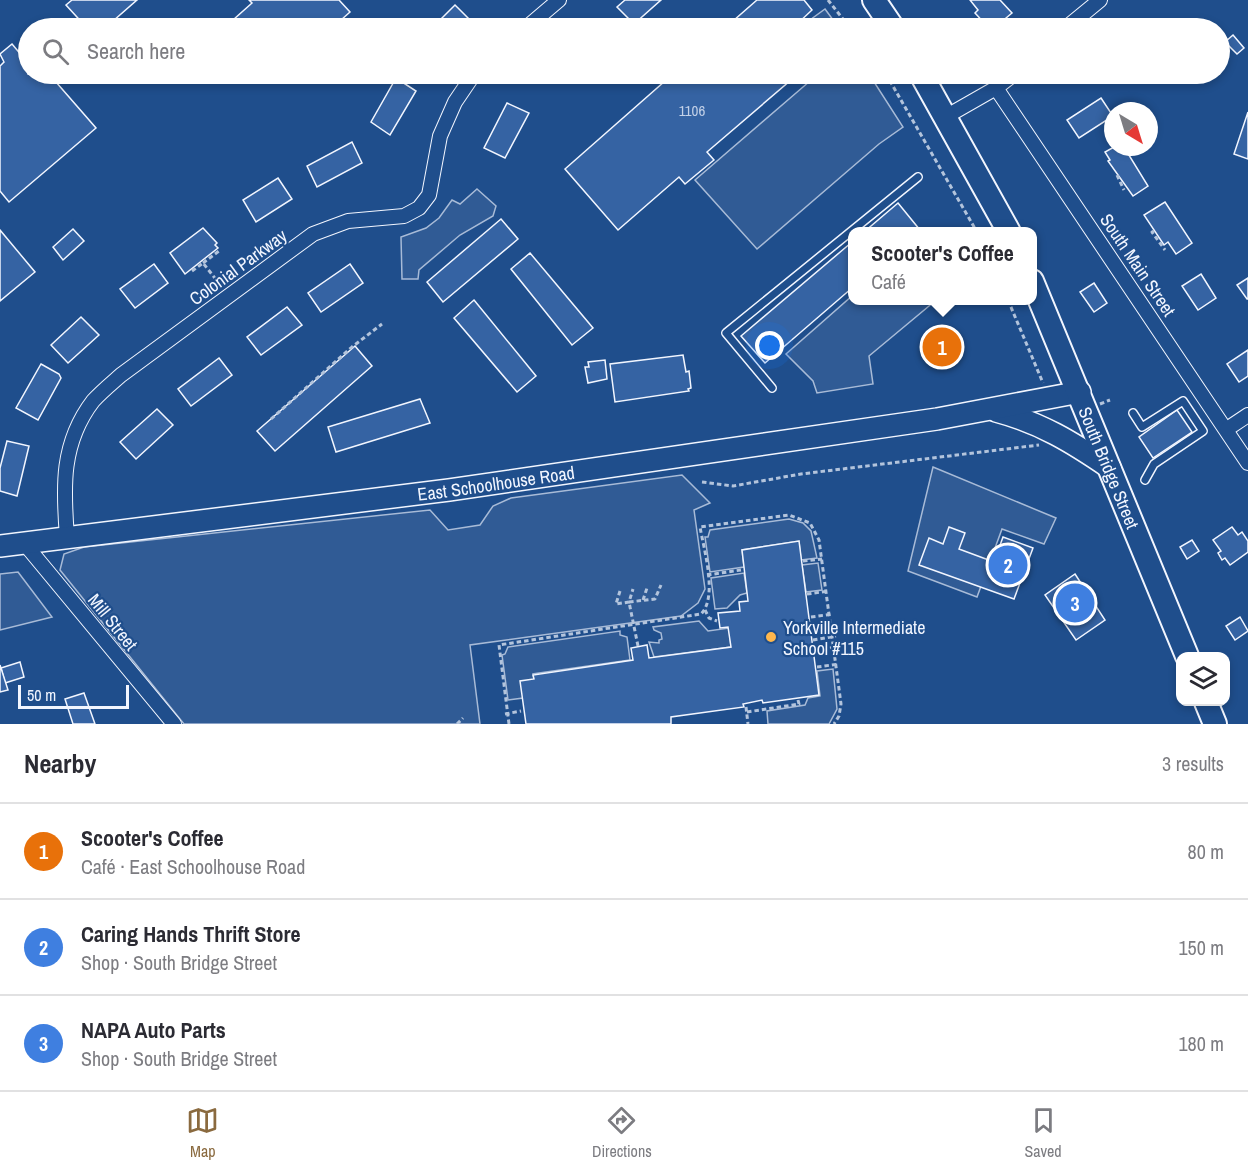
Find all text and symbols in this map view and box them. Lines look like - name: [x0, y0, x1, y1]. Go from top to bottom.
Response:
- search box: [18, 18, 1230, 84]
- icon: search: [39, 35, 72, 68]
- text: Search here: [87, 36, 185, 66]
- house number: 1106: [679, 100, 705, 121]
- north arrow: [1104, 102, 1158, 156]
- street label: South Main Street: [1094, 209, 1182, 321]
- street label: Colonial Parkway: [184, 223, 292, 311]
- popup: [848, 227, 1037, 305]
- text: Scooter's Coffee: [871, 238, 1014, 268]
- text: Café: [871, 268, 906, 295]
- pin: 1: [922, 324, 962, 370]
- your location: [755, 331, 784, 360]
- street label: South Bridge Street: [1073, 403, 1146, 532]
- street label: East Schoolhouse Road: [416, 459, 576, 506]
- pin: 2: [988, 542, 1028, 588]
- pin: 3: [1056, 580, 1094, 626]
- street label: Mill Street: [82, 588, 144, 656]
- place label: Yorkville Intermediate School #115: [783, 615, 925, 661]
- marker: Yorkville Intermediate School #115: [764, 630, 778, 644]
- map controls: [1176, 652, 1230, 706]
- button: layers: [1176, 652, 1230, 706]
- scale bar: [18, 682, 129, 710]
- text: 50 m: [27, 684, 56, 706]
- text: Nearby: [24, 746, 96, 781]
- text: 3 results: [1162, 750, 1224, 777]
- text: Scooter's Coffee: [81, 823, 224, 853]
- text: 1: [39, 838, 48, 865]
- text: 80 m: [1188, 838, 1224, 865]
- text: Café · East Schoolhouse Road: [81, 853, 305, 880]
- text: Caring Hands Thrift Store: [81, 919, 301, 949]
- text: 2: [39, 934, 48, 961]
- text: 150 m: [1178, 934, 1224, 961]
- text: Shop · South Bridge Street: [81, 949, 277, 976]
- text: NAPA Auto Parts: [81, 1015, 226, 1045]
- text: 3: [39, 1030, 48, 1057]
- text: 180 m: [1178, 1030, 1224, 1057]
- text: Shop · South Bridge Street: [81, 1045, 277, 1072]
- tab: Map: [186, 1104, 219, 1162]
- tab: Directions: [592, 1104, 652, 1162]
- tab: Saved: [1024, 1104, 1062, 1162]

